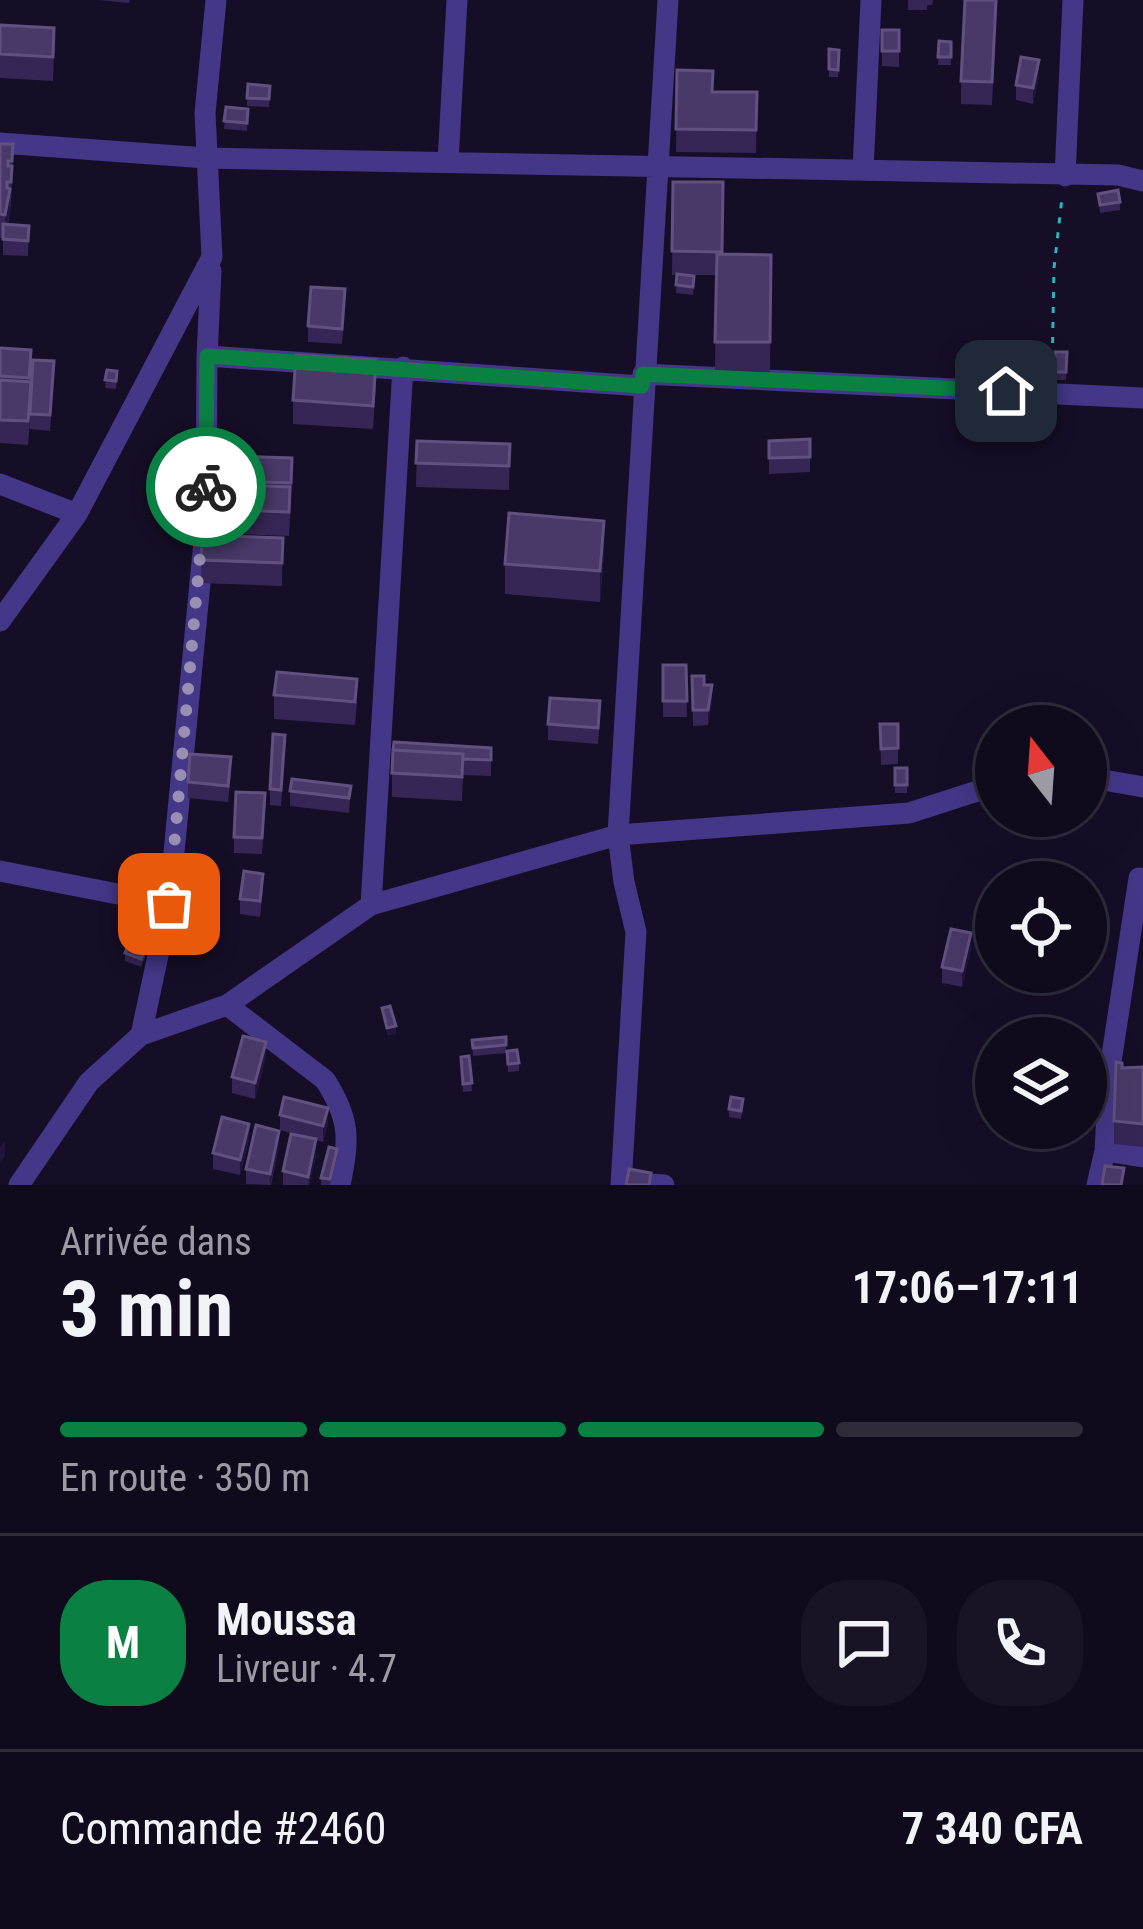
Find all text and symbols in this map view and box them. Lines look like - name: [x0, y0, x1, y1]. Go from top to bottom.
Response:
- pin: [955, 340, 1057, 442]
- icon: home: [973, 358, 1039, 424]
- courier: [146, 427, 266, 547]
- icon: bike: [173, 454, 239, 520]
- north arrow: [975, 705, 1107, 837]
- map controls: [975, 705, 1107, 1149]
- pin: [118, 853, 220, 955]
- button: locate: [975, 861, 1107, 993]
- icon: bag: [136, 871, 202, 937]
- button: layers: [975, 1017, 1107, 1149]
- text: Arrivée dans: [60, 1219, 252, 1265]
- text: 17:06–17:11: [852, 1261, 1083, 1314]
- text: 3 min: [60, 1264, 233, 1355]
- text: En route · 350 m: [60, 1455, 310, 1501]
- button: chat: [801, 1580, 927, 1706]
- button: phone: [957, 1580, 1083, 1706]
- text: Moussa: [216, 1593, 357, 1646]
- text: M: [106, 1616, 140, 1669]
- text: Livreur · 4.7: [216, 1646, 397, 1692]
- text: Commande #2460: [60, 1802, 386, 1855]
- text: 7 340 CFA: [902, 1802, 1083, 1855]

